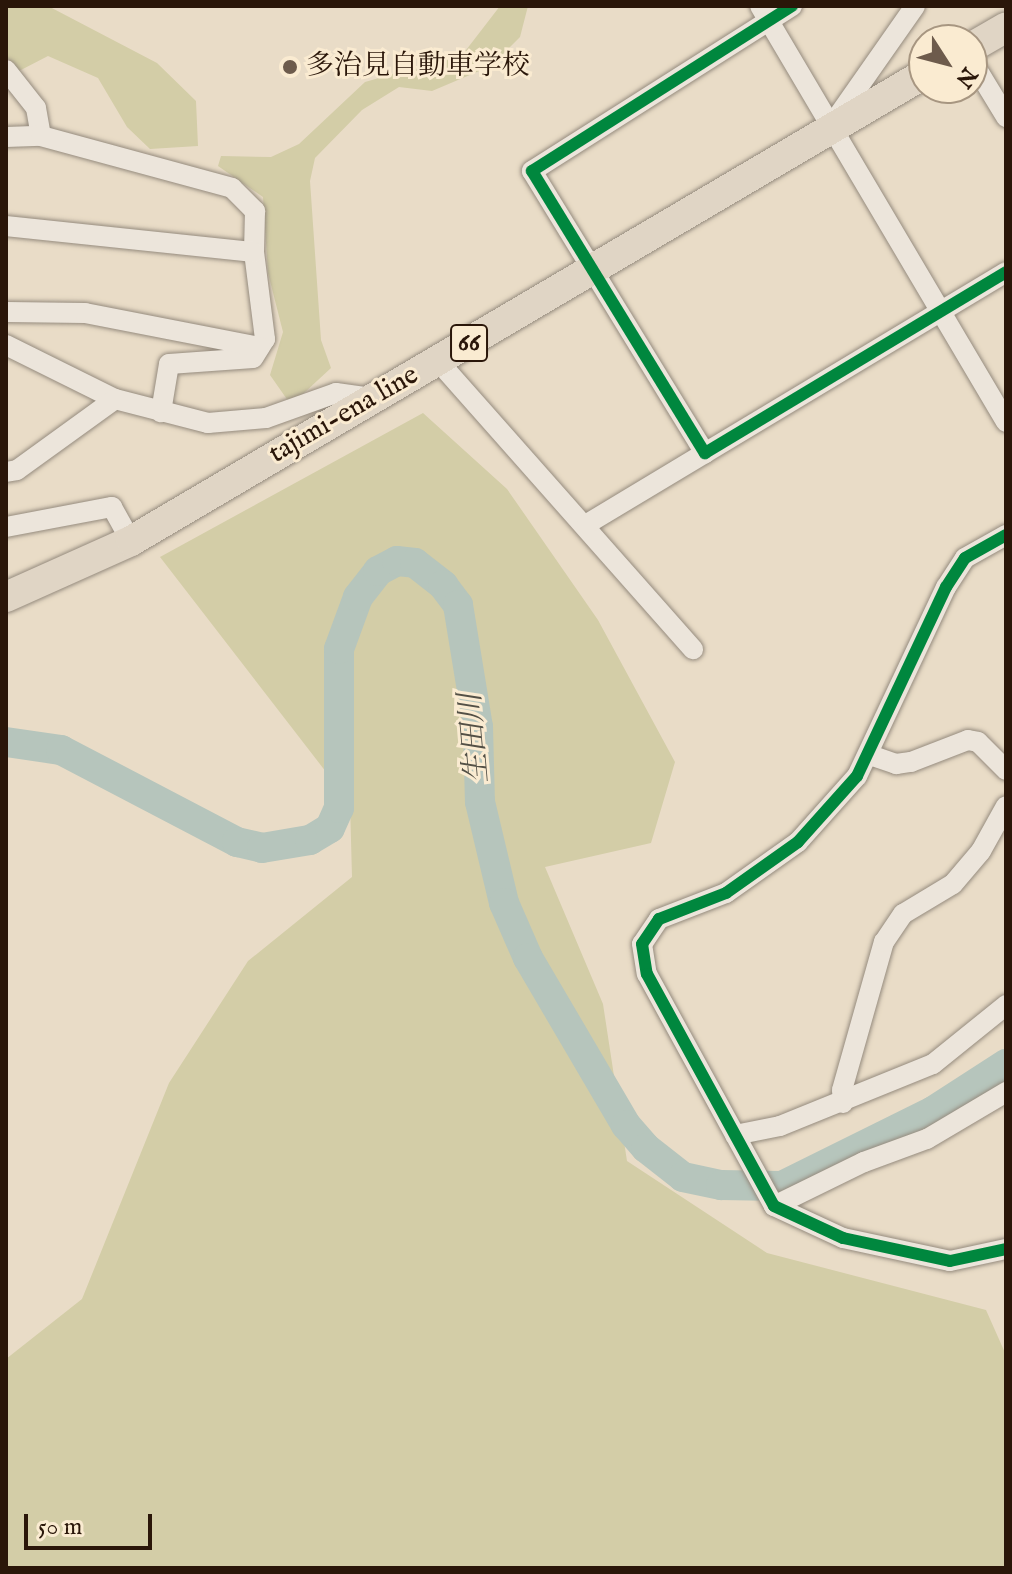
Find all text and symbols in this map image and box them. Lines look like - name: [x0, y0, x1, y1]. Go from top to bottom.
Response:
- north arrow: [908, 24, 988, 104]
- place label: 多治見自動車学校: [306, 50, 530, 84]
- marker: 多治見自動車学校: [281, 58, 299, 76]
- text: N: [949, 61, 983, 93]
- road number: 66: [449, 321, 489, 365]
- street label: tajimi-ena line: [263, 359, 425, 471]
- water label: 生田川: [453, 692, 497, 784]
- scale bar: [28, 1498, 156, 1548]
- text: 50 m: [38, 1512, 82, 1543]

